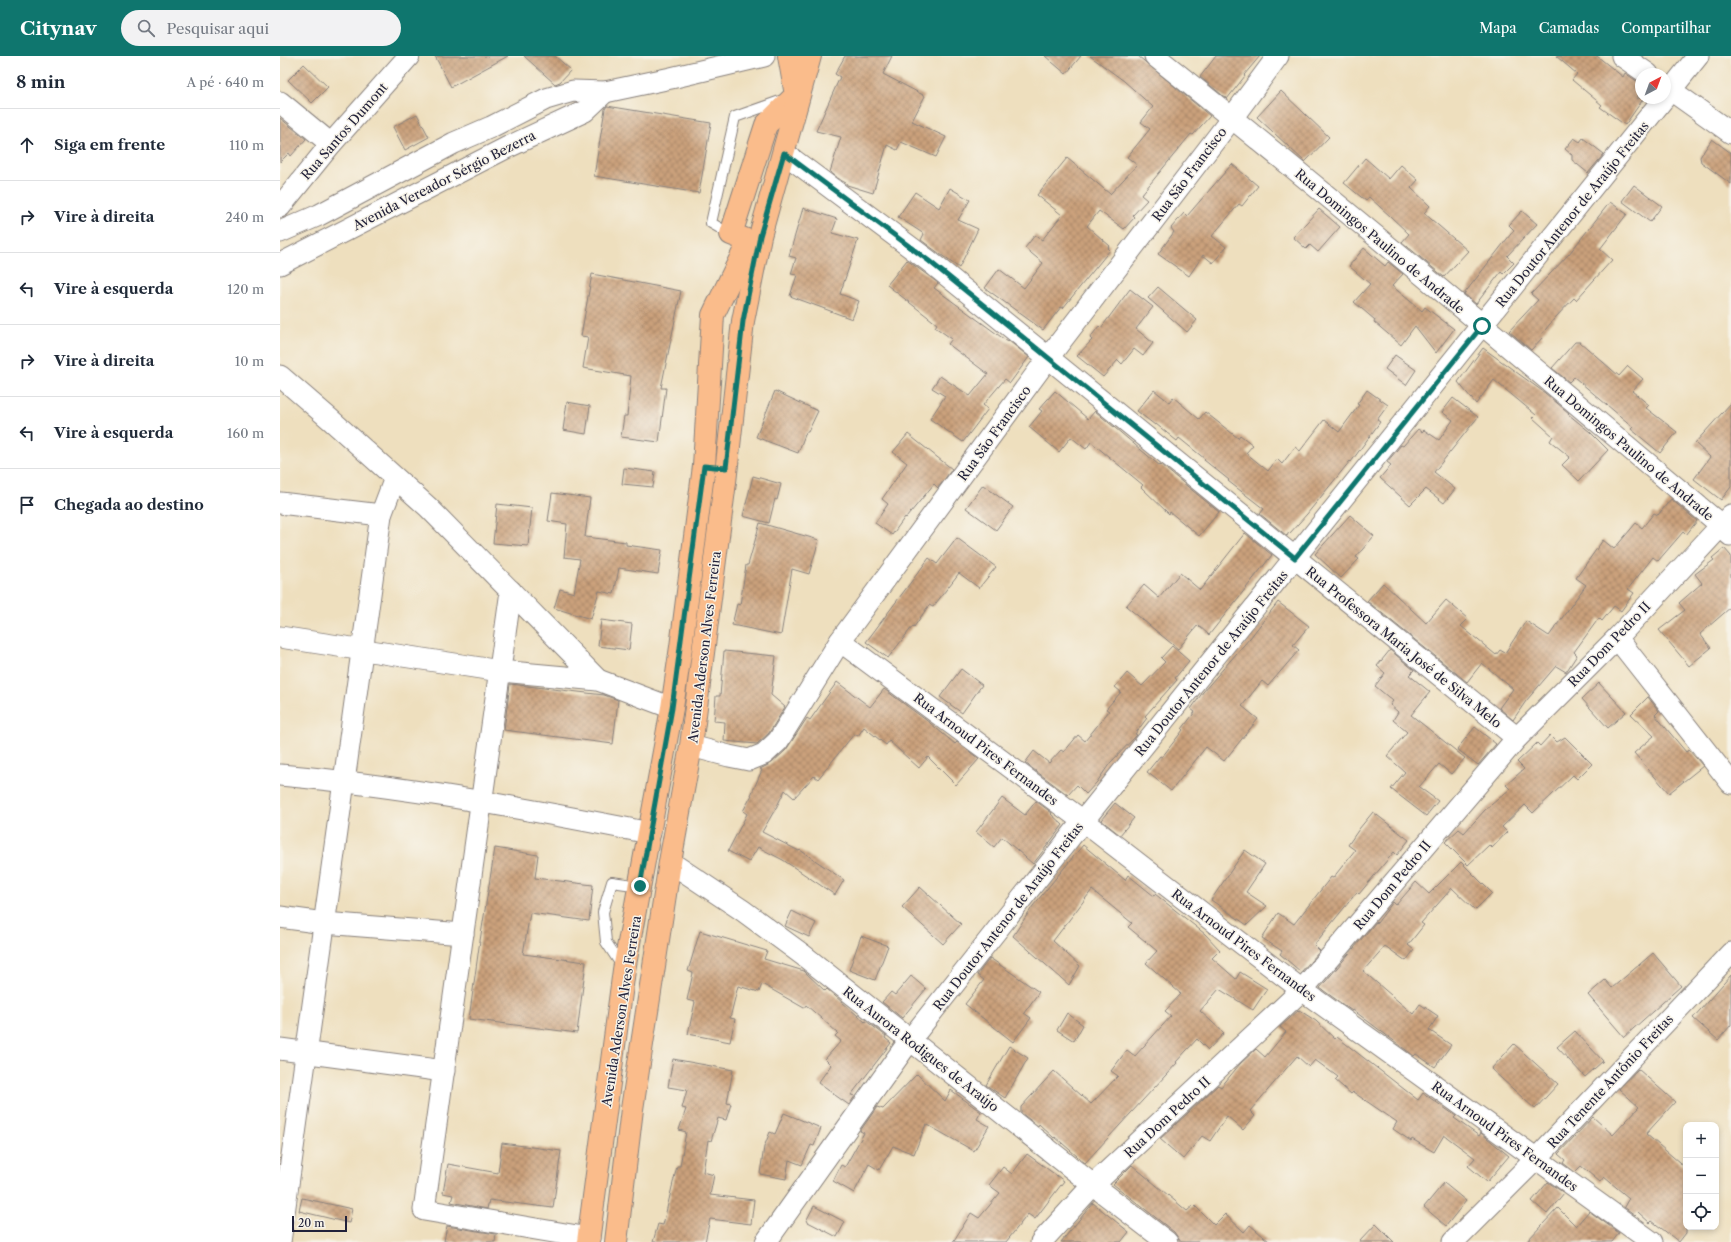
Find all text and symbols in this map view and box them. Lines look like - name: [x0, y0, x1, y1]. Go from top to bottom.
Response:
- search box: [121, 10, 401, 46]
- text: Citynav: [20, 17, 97, 40]
- icon: search: [135, 17, 157, 39]
- text: Pesquisar aqui: [167, 19, 269, 38]
- text: Mapa: [1479, 19, 1517, 37]
- text: Camadas: [1539, 19, 1599, 37]
- text: Compartilhar: [1621, 19, 1711, 37]
- north arrow: [1635, 68, 1671, 104]
- text: 8 min: [16, 72, 65, 92]
- text: A pé · 640 m: [187, 74, 264, 90]
- street label: Rua Santos Dumont: [297, 79, 391, 183]
- street label: Rua Doutor Antenor de Araújo Freitas: [1492, 118, 1652, 310]
- street label: Rua São Francisco: [1148, 124, 1230, 224]
- street label: Avenida Vereador Sérgio Bezerra: [349, 127, 538, 234]
- icon: ahead: [16, 134, 38, 156]
- text: Siga em frente: [54, 135, 165, 154]
- text: 110 m: [229, 137, 264, 153]
- street label: Rua Domingos Paulino de Andrade: [1292, 165, 1468, 317]
- icon: right: [16, 206, 38, 228]
- text: Vire à direita: [54, 207, 154, 226]
- text: 240 m: [225, 209, 264, 225]
- icon: left: [16, 278, 38, 300]
- text: Vire à esquerda: [54, 279, 173, 298]
- text: 120 m: [227, 281, 264, 297]
- route start: [1473, 317, 1491, 335]
- icon: right: [16, 350, 38, 372]
- text: Vire à direita: [54, 351, 154, 370]
- text: 10 m: [235, 353, 264, 369]
- street label: Rua Domingos Paulino de Andrade: [1541, 372, 1717, 524]
- street label: Rua São Francisco: [954, 382, 1034, 484]
- icon: left: [16, 422, 38, 444]
- text: Vire à esquerda: [54, 423, 173, 442]
- text: 160 m: [227, 425, 264, 441]
- icon: arrive: [16, 494, 38, 516]
- text: Chegada ao destino: [54, 495, 204, 514]
- street label: Avenida Aderson Alves Ferreira: [684, 550, 724, 745]
- street label: Rua Professora Maria José de Silva Melo: [1303, 563, 1505, 731]
- street label: Rua Doutor Antenor de Araújo Freitas: [1131, 567, 1291, 759]
- street label: Rua Dom Pedro II: [1564, 598, 1654, 690]
- street label: Rua Arnoud Pires Fernandes: [911, 689, 1062, 809]
- street label: Rua Doutor Antenor de Araújo Freitas: [930, 818, 1087, 1013]
- street label: Rua Dom Pedro II: [1350, 837, 1434, 933]
- route end: [631, 877, 649, 895]
- street label: Rua Arnoud Pires Fernandes: [1169, 885, 1320, 1005]
- street label: Avenida Aderson Alves Ferreira: [598, 914, 644, 1109]
- street label: Rua Aurora Rodigues de Araújo: [840, 983, 1002, 1115]
- street label: Rua Tenente Antônio Freitas: [1544, 1010, 1677, 1151]
- street label: Rua Dom Pedro II: [1121, 1073, 1213, 1161]
- street label: Rua Arnoud Pires Fernandes: [1429, 1078, 1581, 1195]
- map controls: [1683, 1122, 1719, 1230]
- button: +: [1683, 1122, 1719, 1158]
- button: −: [1683, 1158, 1719, 1194]
- button: locate: [1683, 1194, 1719, 1230]
- scale bar: [292, 1214, 347, 1233]
- text: 20 m: [298, 1216, 324, 1230]

